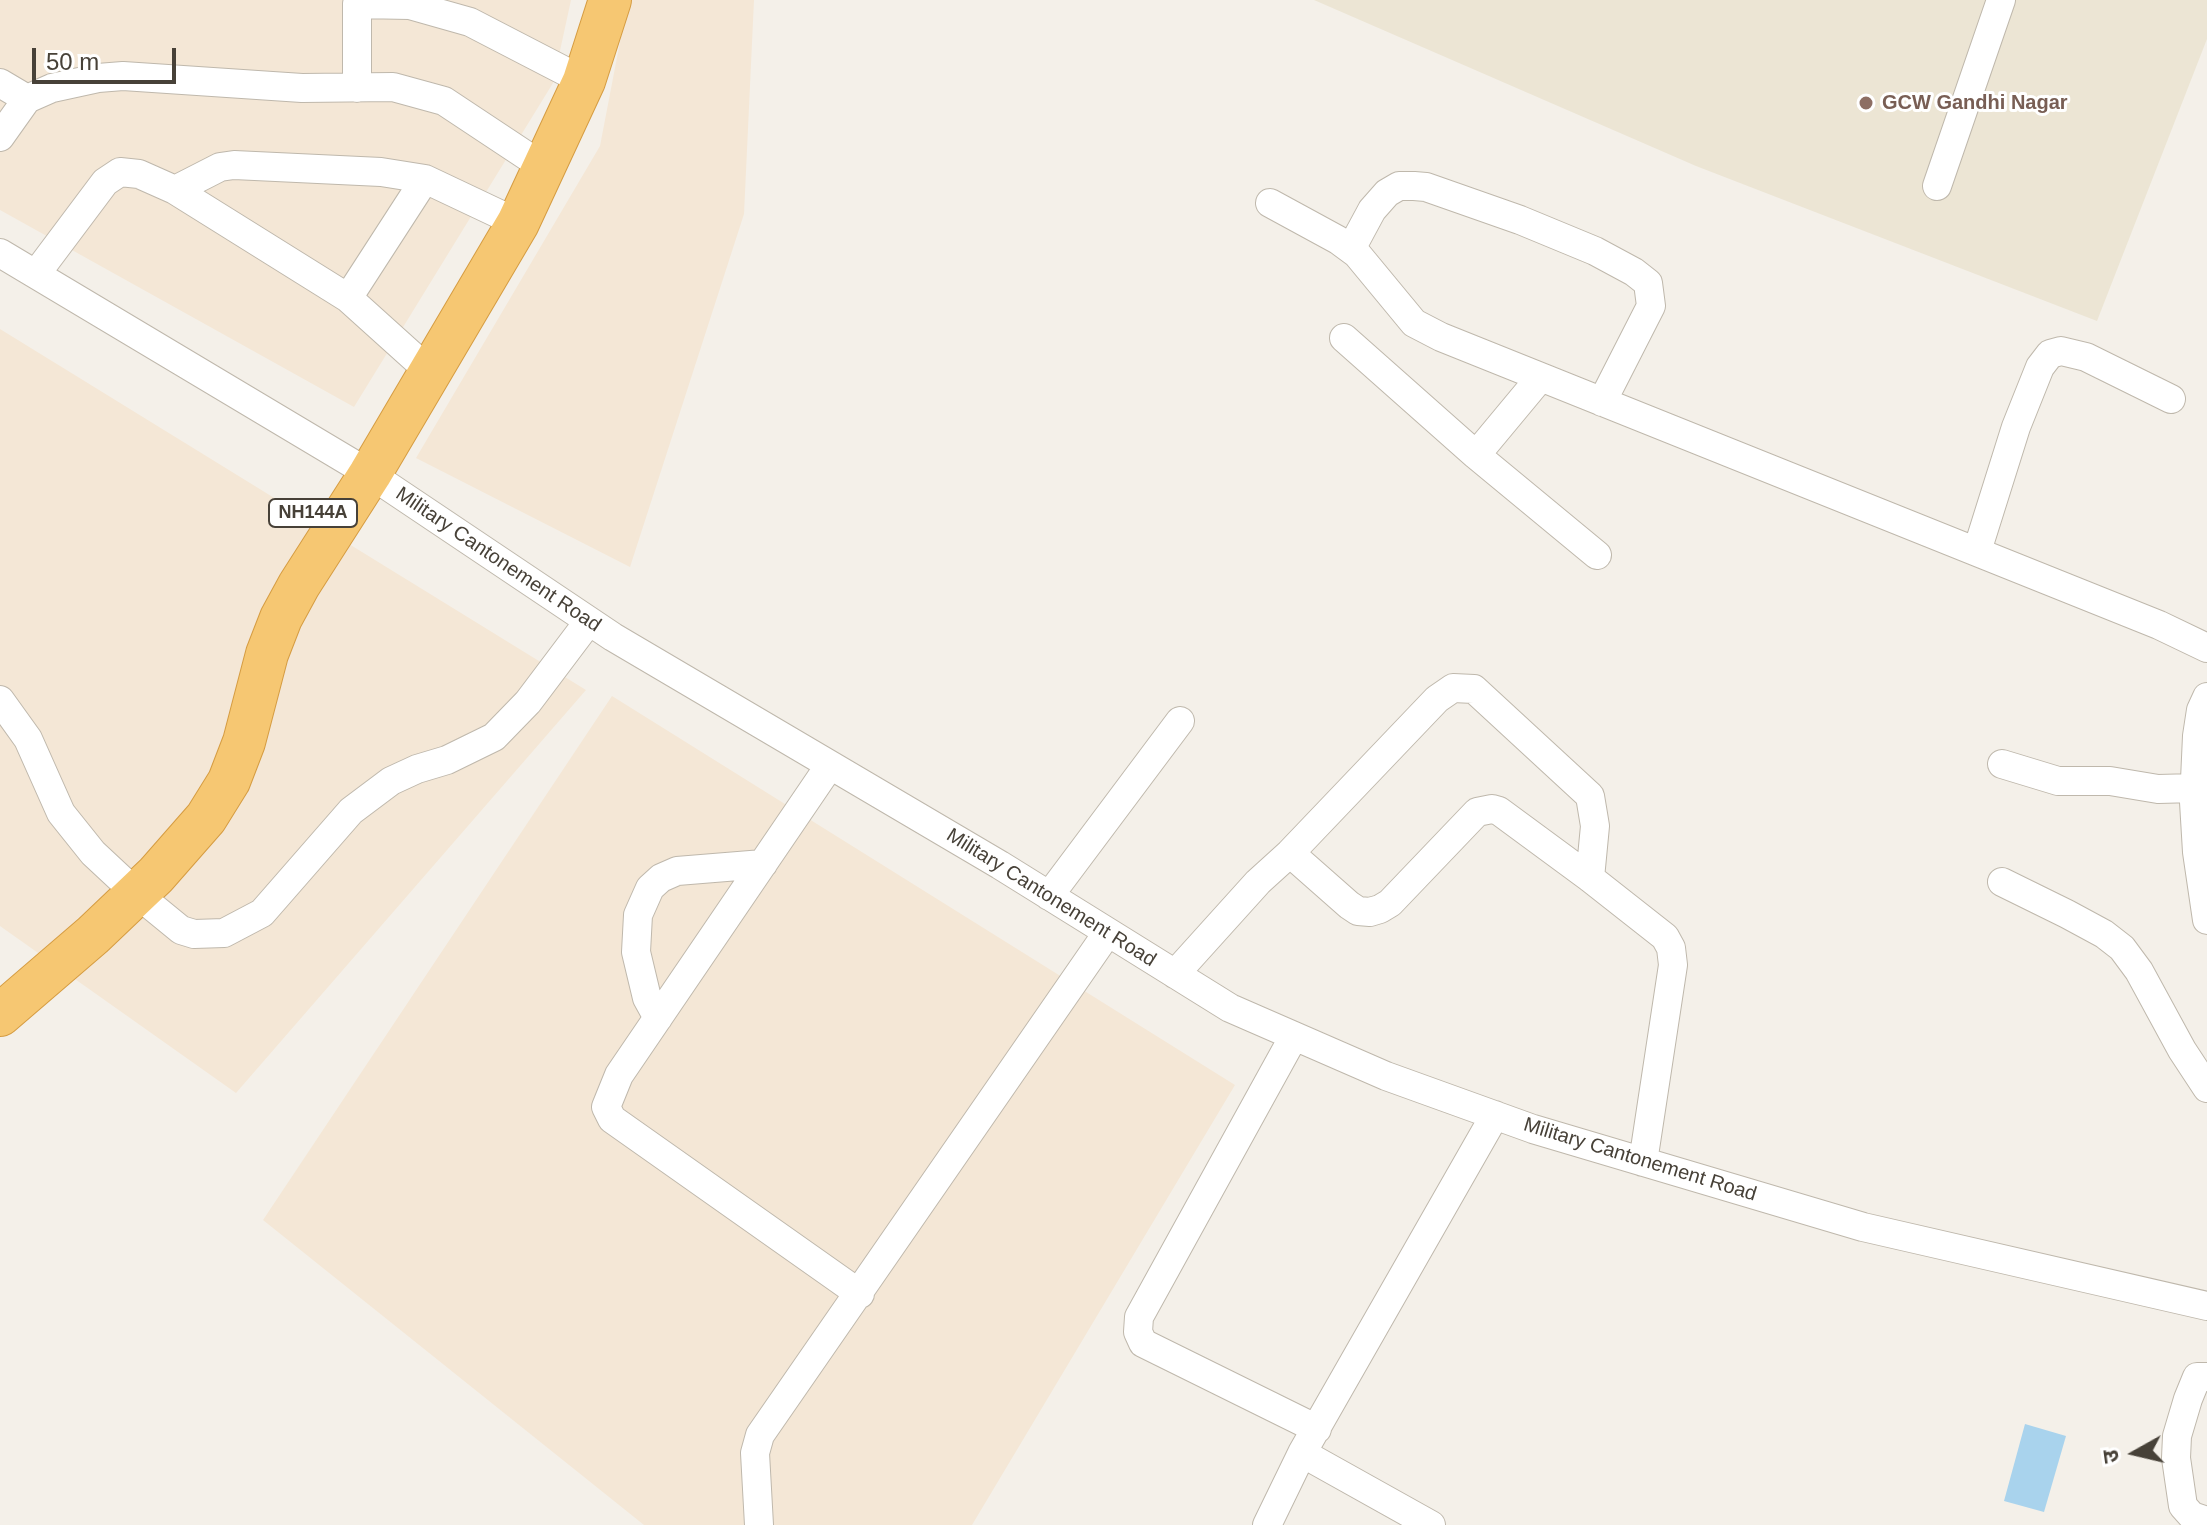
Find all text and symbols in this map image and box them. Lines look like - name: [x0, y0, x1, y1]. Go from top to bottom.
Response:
- scale bar: [36, 32, 180, 82]
- text: 50 m: [46, 48, 99, 75]
- place label: GCW Gandhi Nagar: [1882, 91, 2068, 115]
- marker: GCW Gandhi Nagar: [1857, 94, 1875, 112]
- street label: Military Cantonement Road: [391, 482, 605, 638]
- road number: NH144A: [269, 499, 357, 527]
- street label: Military Cantonement Road: [942, 824, 1160, 972]
- street label: Military Cantonement Road: [1521, 1113, 1759, 1207]
- north arrow: [2095, 1413, 2175, 1493]
- text: उ: [2097, 1448, 2124, 1465]

